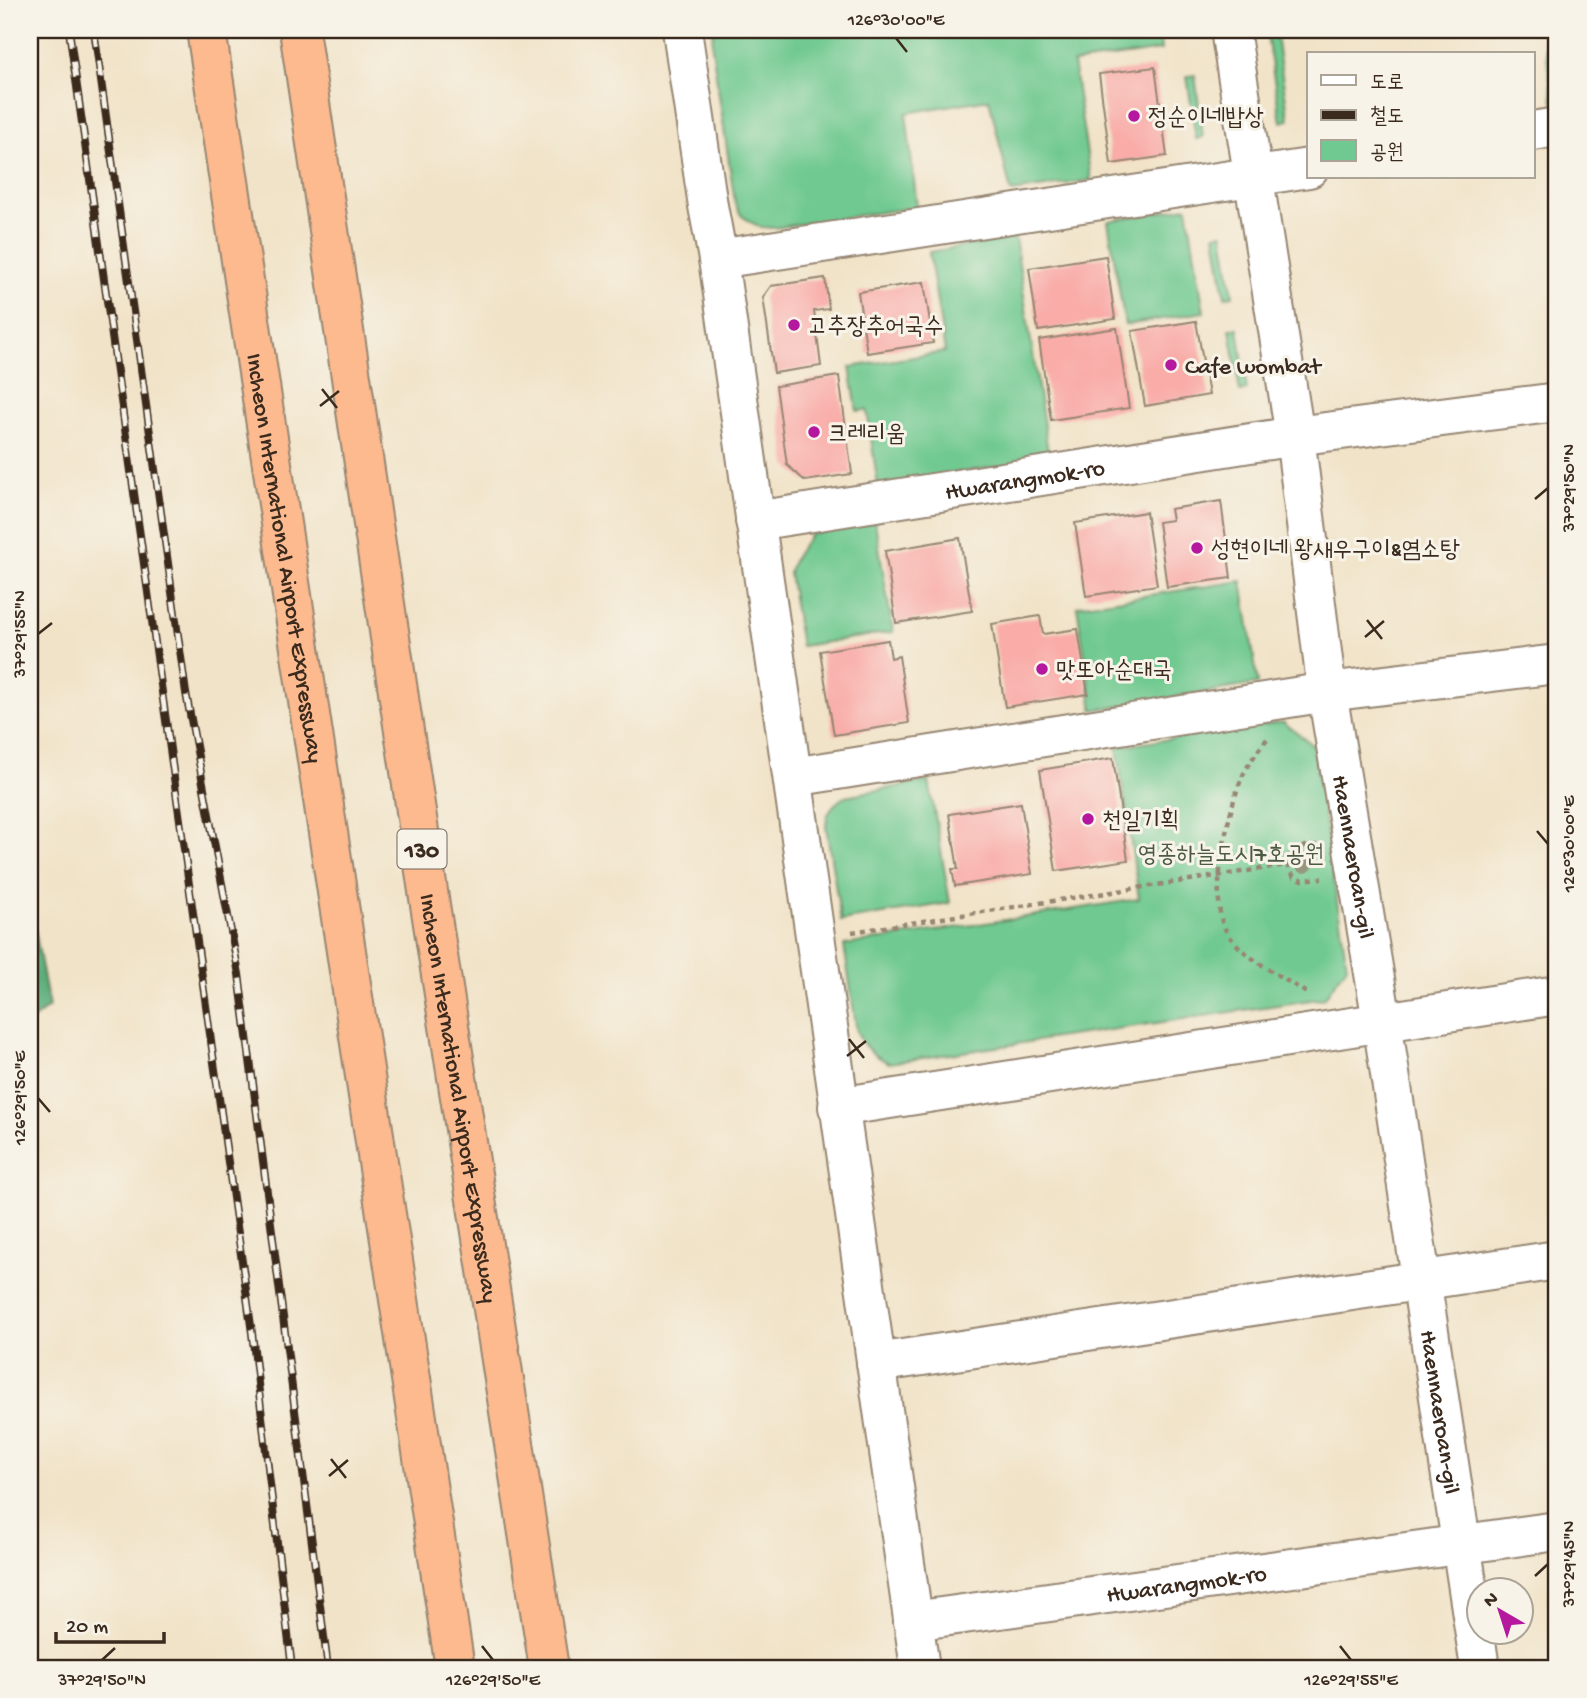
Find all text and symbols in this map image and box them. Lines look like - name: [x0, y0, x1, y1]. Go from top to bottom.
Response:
- text: 126°30'00"E: [847, 11, 945, 32]
- legend: [1307, 52, 1534, 178]
- text: 도로: [1370, 72, 1404, 97]
- place label: 정순이네밥상: [1148, 105, 1264, 134]
- text: 철도: [1370, 105, 1404, 131]
- marker: 정순이네밥상: [1126, 108, 1142, 124]
- text: 공원: [1370, 142, 1404, 167]
- place label: 고추장추어국수: [808, 314, 943, 343]
- marker: 고추장추어국수: [786, 317, 802, 333]
- street label: Incheon International Airport Expressway: [237, 352, 328, 765]
- place label: Cafe wombat: [1185, 354, 1323, 383]
- marker: Cafe wombat: [1163, 357, 1179, 373]
- place label: 크레리움: [828, 421, 905, 450]
- marker: 크레리움: [806, 424, 822, 440]
- text: 37°29'50"N: [1560, 444, 1581, 533]
- street label: Hwarangmok-ro: [943, 455, 1107, 509]
- place label: 성현이네 왕새우구이&염소탕: [1211, 537, 1460, 566]
- marker: 성현이네 왕새우구이&염소탕: [1189, 540, 1205, 556]
- text: 37°29'55"N: [11, 590, 32, 679]
- place label: 맛또아순대국: [1056, 658, 1172, 687]
- marker: 맛또아순대국: [1034, 661, 1050, 677]
- street label: Haennaeroan-gil: [1323, 773, 1379, 941]
- text: 126°30'00"E: [1560, 795, 1581, 893]
- place label: 천일기획: [1102, 807, 1179, 837]
- marker: 천일기획: [1080, 811, 1096, 827]
- road number: 130: [398, 830, 446, 869]
- park label: 영종하늘도시7호공원: [1138, 842, 1324, 871]
- street label: Incheon International Airport Expressway: [411, 892, 503, 1305]
- text: 126°29'50"E: [11, 1050, 32, 1146]
- street label: Haennaeroan-gil: [1411, 1328, 1464, 1496]
- text: 37°29'45"N: [1560, 1521, 1581, 1608]
- street label: Hwarangmok-ro: [1105, 1561, 1269, 1612]
- north arrow: [1464, 1576, 1534, 1646]
- text: N: [1479, 1588, 1504, 1613]
- scale bar: [56, 1600, 164, 1644]
- text: 20 m: [66, 1616, 108, 1641]
- text: 37°29'50"N: [57, 1671, 146, 1692]
- text: 126°29'50"E: [445, 1671, 541, 1692]
- text: 126°29'55"E: [1303, 1671, 1398, 1692]

